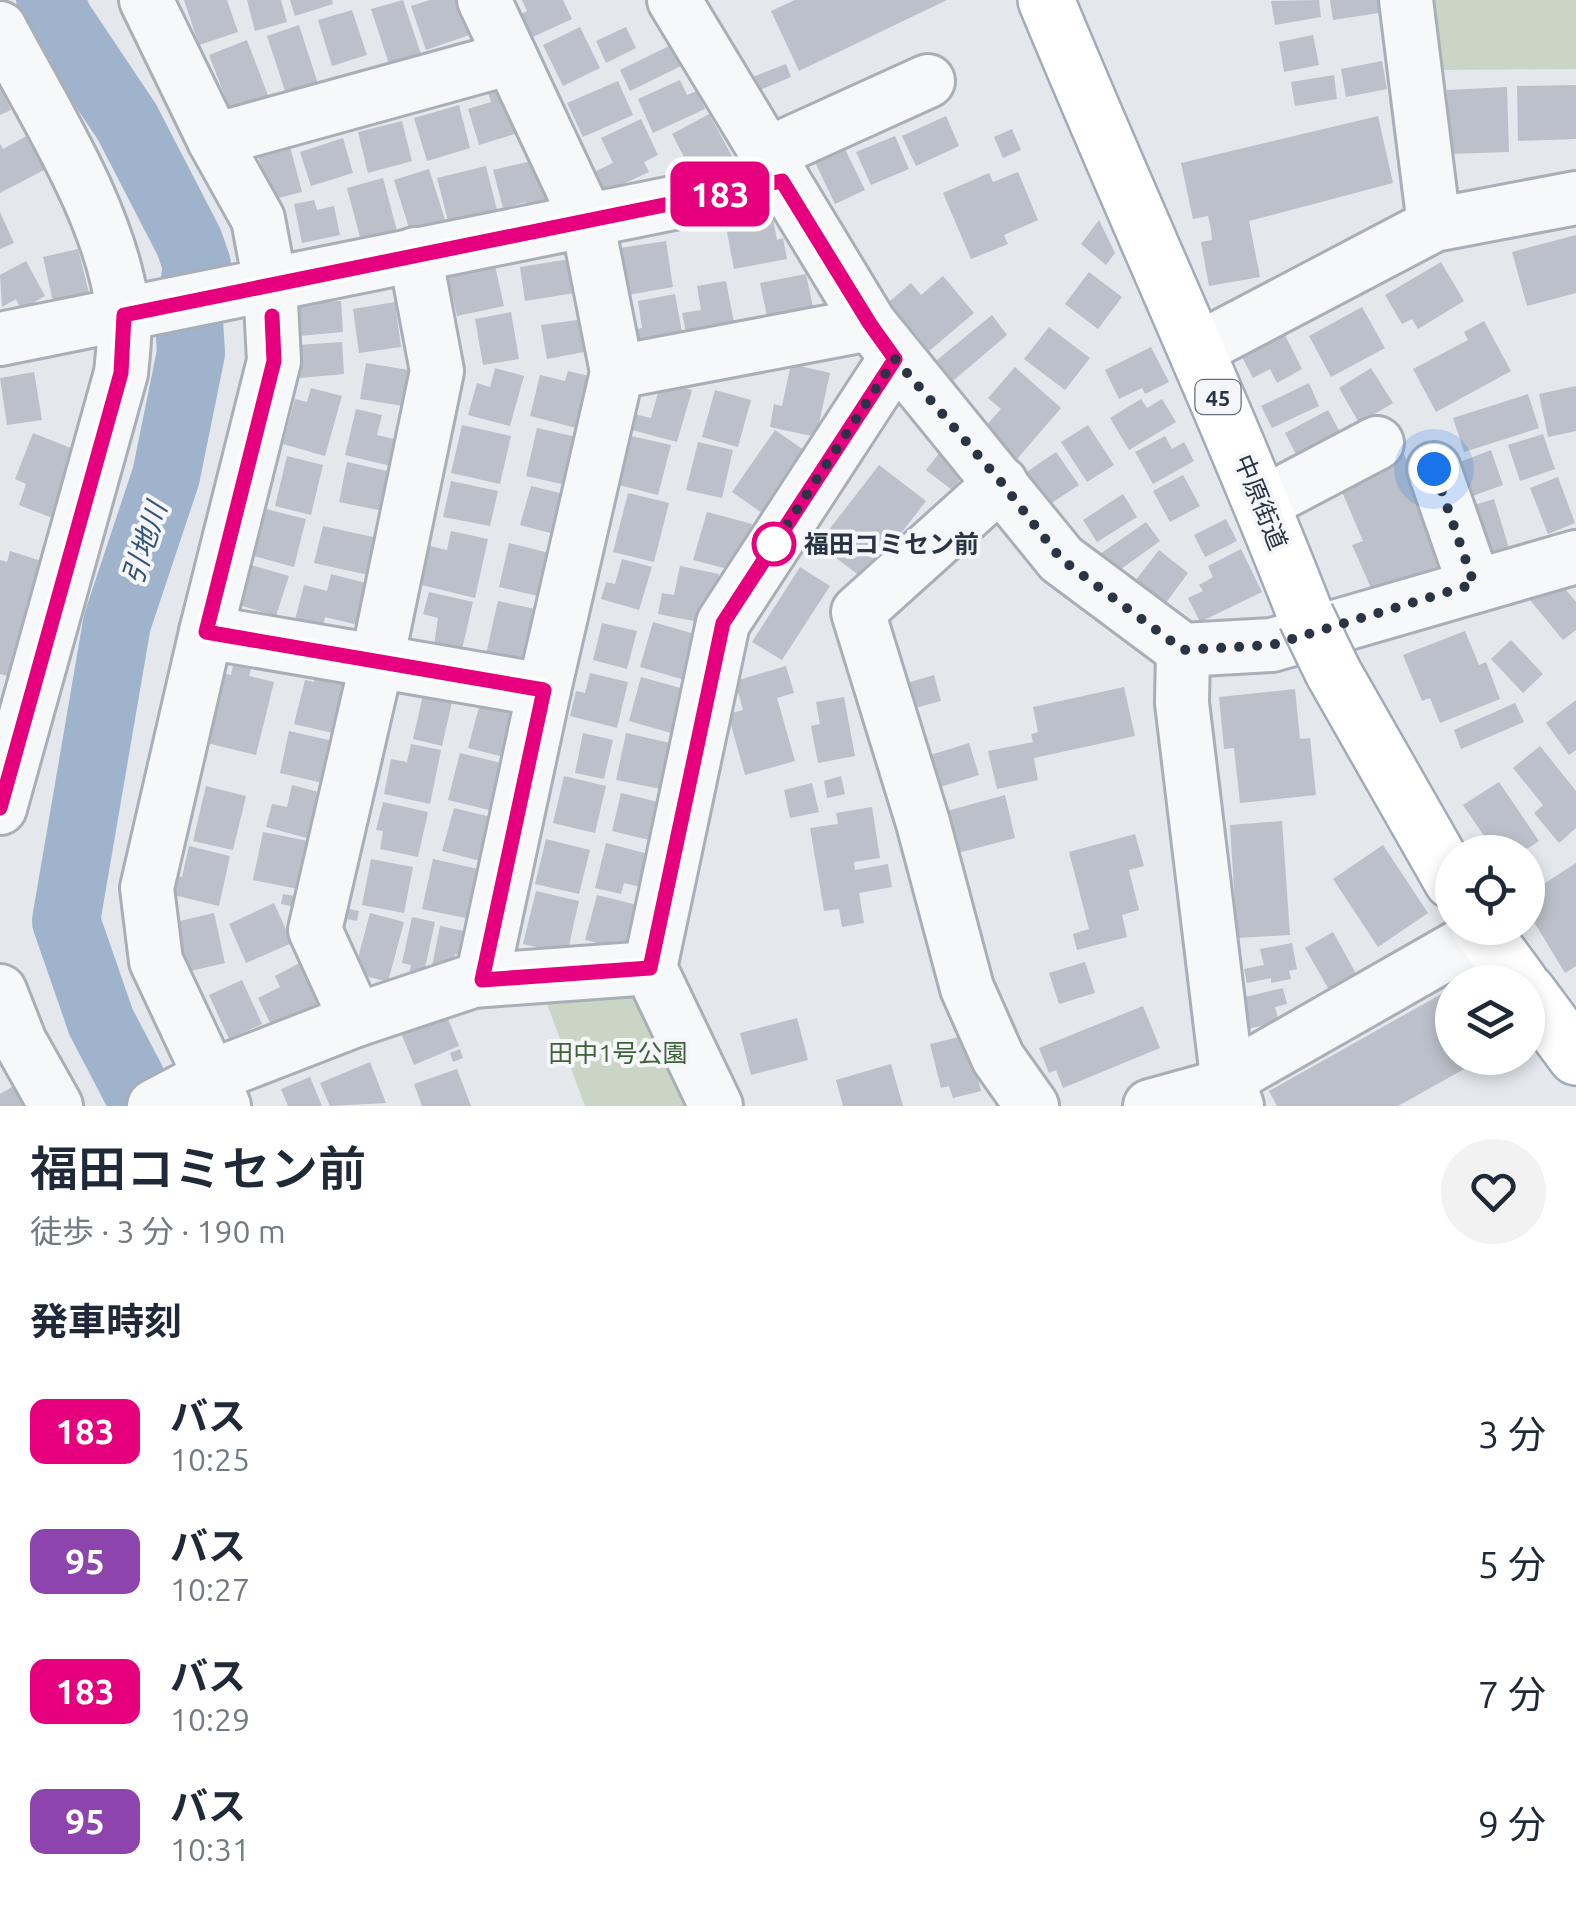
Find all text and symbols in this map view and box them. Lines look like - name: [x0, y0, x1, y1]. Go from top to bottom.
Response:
- line badge: 183: [662, 162, 778, 226]
- text: 183: [690, 174, 750, 214]
- road number: 45: [1196, 380, 1240, 414]
- your location: [1409, 444, 1459, 494]
- street label: 中原街道: [1229, 450, 1293, 554]
- water label: 引地川: [116, 495, 173, 588]
- marker: 福田コミセン前: [753, 523, 795, 565]
- place label: 福田コミセン前: [804, 530, 979, 558]
- map controls: [1435, 835, 1545, 1075]
- button: locate: [1435, 835, 1545, 945]
- button: layers: [1435, 965, 1545, 1075]
- park label: 田中1号公園: [548, 1039, 688, 1067]
- button: heart: [1441, 1139, 1546, 1244]
- text: 福田コミセン前: [30, 1141, 366, 1195]
- text: 徒歩 · 3 分 · 190 m: [30, 1213, 286, 1249]
- text: 発車時刻: [30, 1300, 182, 1342]
- text: バス: [170, 1395, 246, 1437]
- text: 183: [55, 1411, 115, 1451]
- text: 3 分: [1478, 1413, 1546, 1455]
- text: 10:25: [170, 1441, 250, 1477]
- text: バス: [170, 1525, 246, 1567]
- text: 95: [65, 1541, 105, 1581]
- text: 5 分: [1478, 1543, 1546, 1585]
- text: 10:27: [170, 1571, 250, 1607]
- text: バス: [170, 1655, 246, 1697]
- text: 183: [55, 1671, 115, 1711]
- text: 7 分: [1478, 1673, 1546, 1715]
- text: 10:29: [170, 1701, 250, 1737]
- text: バス: [170, 1785, 246, 1827]
- text: 95: [65, 1801, 105, 1841]
- text: 9 分: [1478, 1803, 1546, 1845]
- text: 10:31: [170, 1831, 250, 1867]

